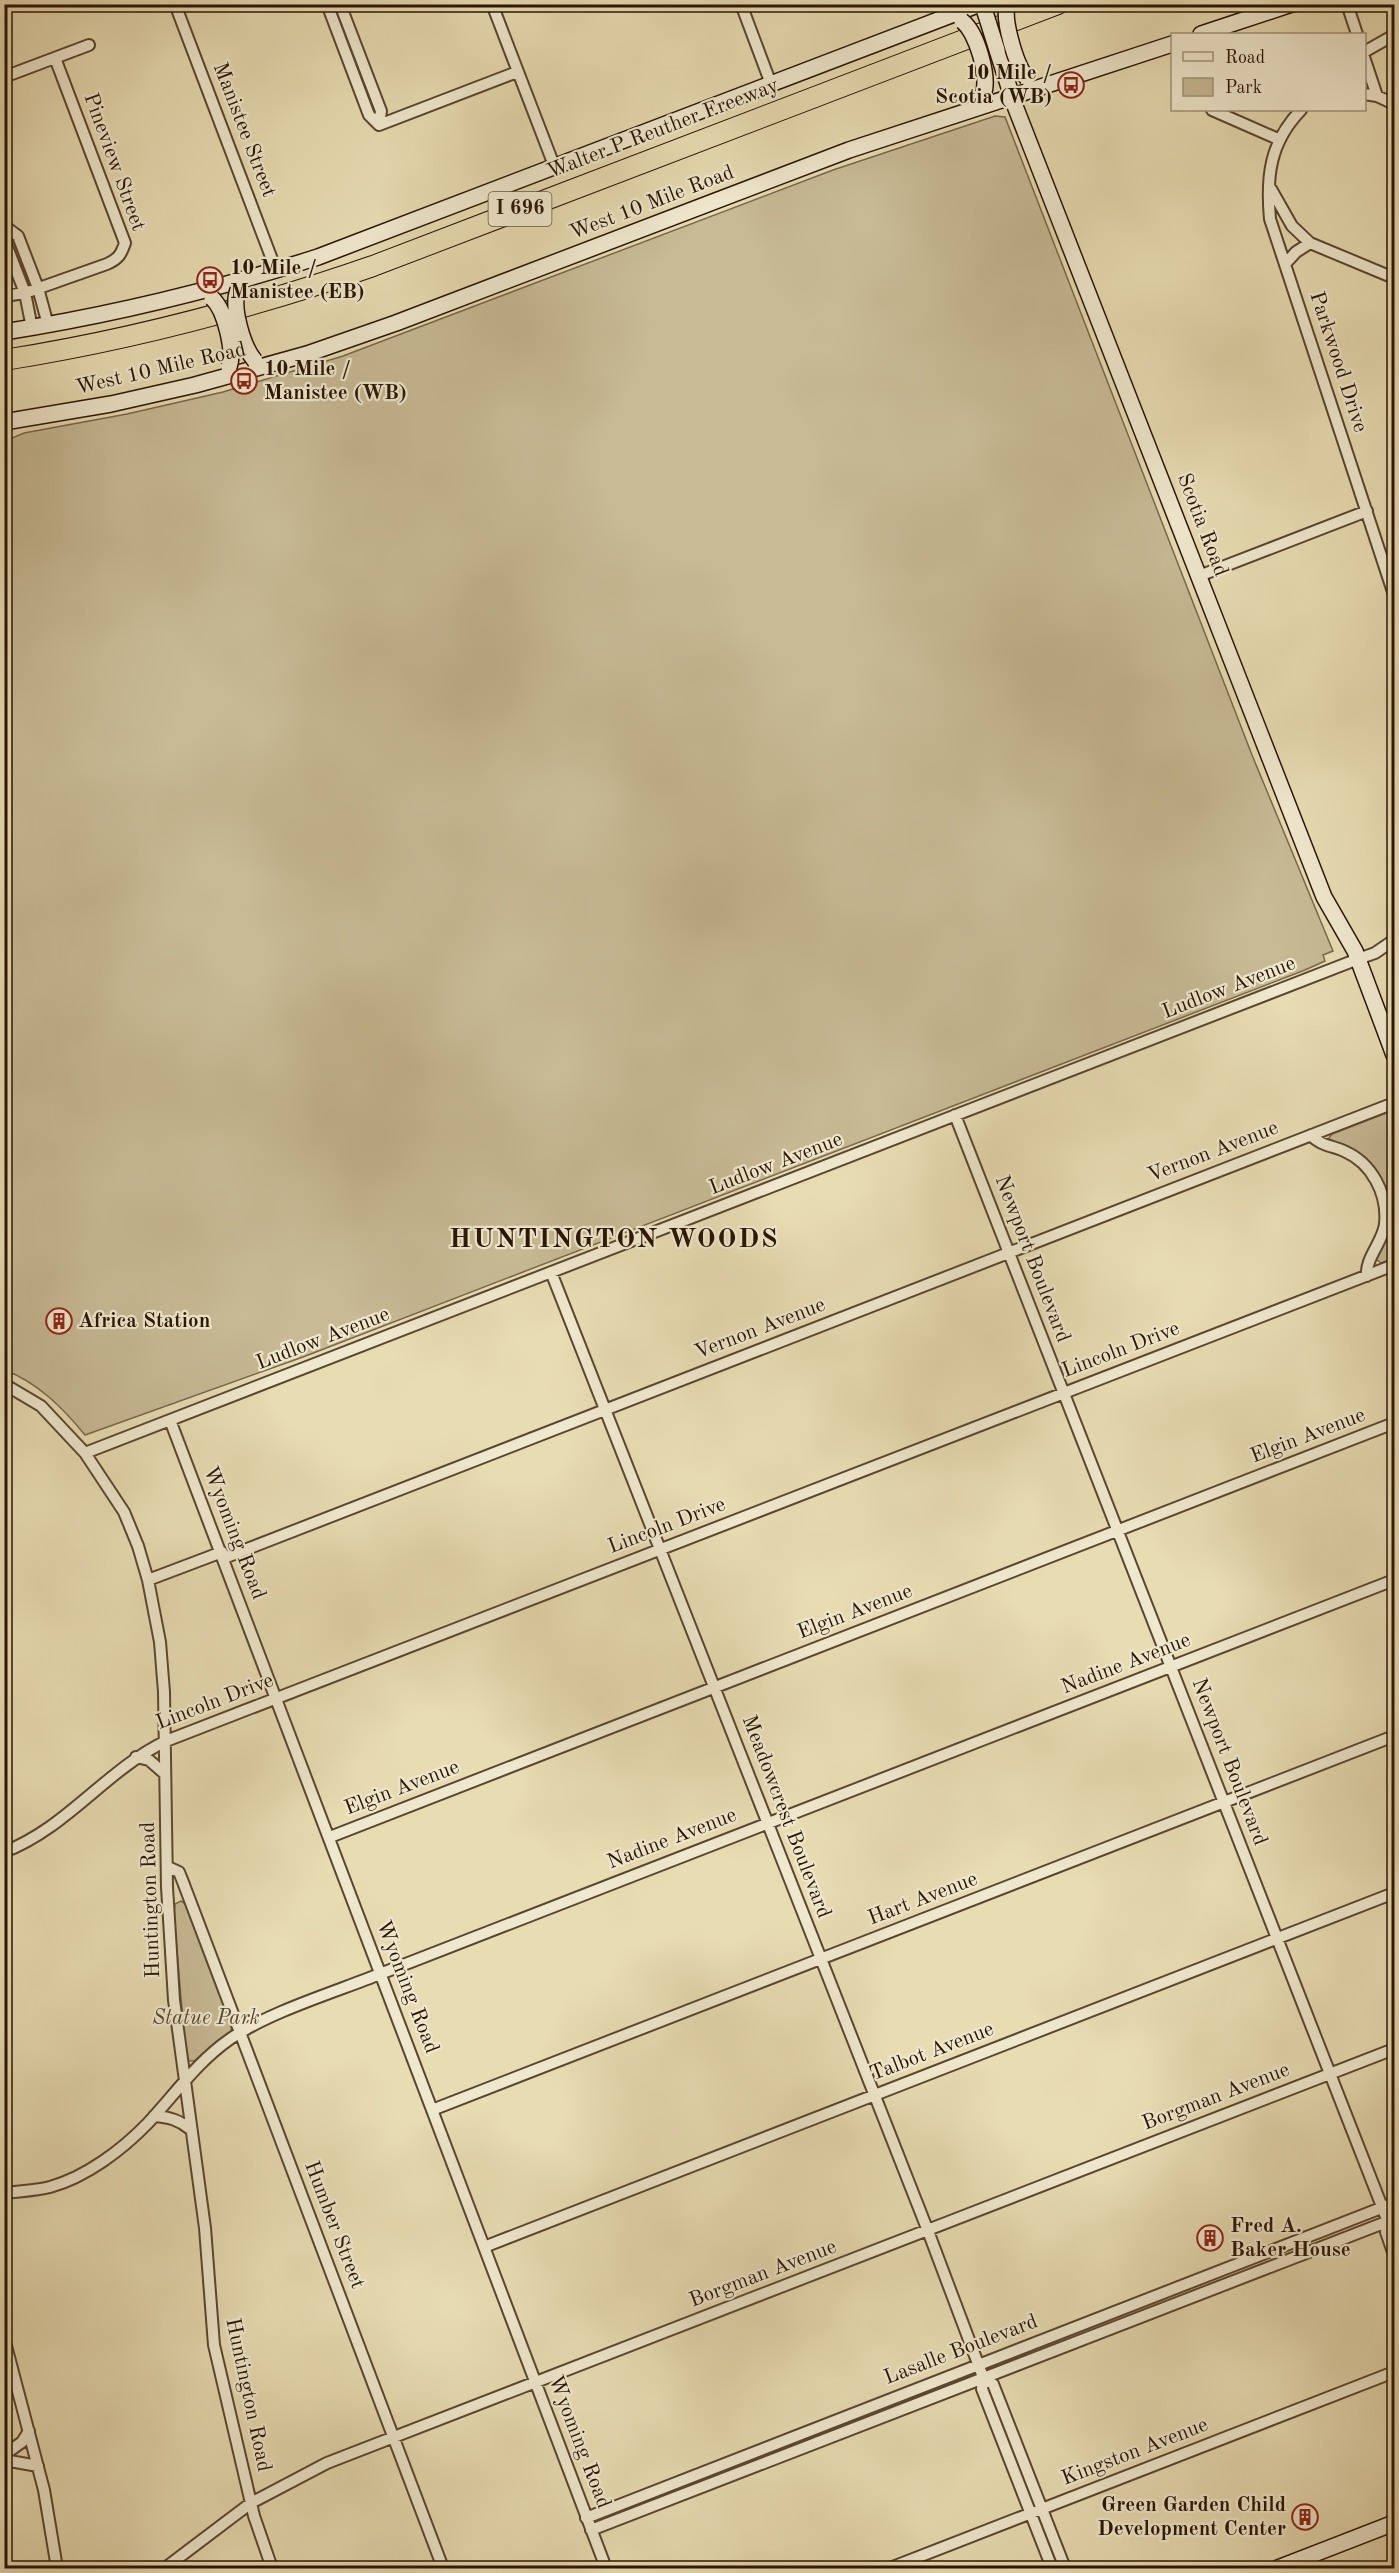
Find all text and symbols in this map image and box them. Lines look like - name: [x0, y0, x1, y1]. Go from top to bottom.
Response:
- legend: [1171, 33, 1366, 111]
- text: Road: [1225, 49, 1265, 67]
- street label: Manistee Street: [209, 60, 279, 200]
- place label: 10 Mile / Scotia (WB): [935, 63, 1052, 108]
- bus stop icon: 10 Mile / Scotia (WB): [1056, 70, 1086, 100]
- street label: Walter P Reuther Freeway: [544, 75, 782, 183]
- text: Park: [1225, 79, 1262, 97]
- street label: Pineview Street: [79, 90, 149, 234]
- street label: West 10 Mile Road: [567, 162, 737, 244]
- road number: I 696: [488, 192, 552, 226]
- place label: 10 Mile / Manistee (EB): [230, 258, 365, 303]
- bus stop icon: 10 Mile / Manistee (EB): [195, 265, 225, 295]
- street label: Parkwood Drive: [1305, 289, 1371, 435]
- street label: West 10 Mile Road: [74, 339, 248, 399]
- place label: 10 Mile / Manistee (WB): [264, 359, 407, 404]
- bus stop icon: 10 Mile / Manistee (WB): [229, 366, 259, 396]
- street label: Scotia Road: [1173, 471, 1231, 580]
- street label: Ludlow Avenue: [1159, 953, 1299, 1023]
- street label: Vernon Avenue: [1145, 1117, 1281, 1187]
- street label: Ludlow Avenue: [706, 1129, 846, 1199]
- street label: Newport Boulevard: [990, 1173, 1074, 1345]
- district label: HUNTINGTON WOODS: [449, 1226, 779, 1253]
- street label: Vernon Avenue: [692, 1294, 828, 1364]
- street label: Ludlow Avenue: [253, 1304, 393, 1374]
- building icon: Africa Station: [44, 1306, 74, 1336]
- place label: Africa Station: [78, 1311, 210, 1332]
- street label: Lincoln Drive: [1059, 1318, 1183, 1382]
- street label: Elgin Avenue: [1248, 1404, 1368, 1468]
- street label: Wyoming Road: [199, 1464, 269, 1602]
- street label: Lincoln Drive: [605, 1494, 729, 1558]
- street label: Elgin Avenue: [795, 1580, 915, 1644]
- street label: Nadine Avenue: [1058, 1630, 1194, 1698]
- street label: Lincoln Drive: [153, 1670, 277, 1734]
- street label: Newport Boulevard: [1187, 1676, 1271, 1848]
- street label: Meadowcrest Boulevard: [738, 1713, 834, 1921]
- street label: Elgin Avenue: [342, 1756, 462, 1820]
- street label: Nadine Avenue: [604, 1805, 740, 1873]
- street label: Huntington Road: [138, 1821, 164, 1979]
- street label: Hart Avenue: [865, 1869, 981, 1929]
- street label: Wyoming Road: [372, 1918, 442, 2056]
- park label: Statue Park: [152, 2008, 260, 2029]
- street label: Talbot Avenue: [867, 2019, 997, 2085]
- street label: Borgman Avenue: [1139, 2059, 1293, 2135]
- street label: Humber Street: [300, 2158, 368, 2292]
- place label: Fred A. Baker House: [1230, 2216, 1351, 2261]
- building icon: Fred A. Baker House: [1195, 2223, 1225, 2253]
- street label: Borgman Avenue: [686, 2236, 840, 2312]
- street label: Lasalle Boulevard: [881, 2311, 1041, 2389]
- street label: Huntington Road: [221, 2316, 275, 2474]
- street label: Wyoming Road: [544, 2373, 614, 2511]
- street label: Kingston Avenue: [1059, 2414, 1211, 2490]
- place label: Green Garden Child Development Center: [1097, 2495, 1286, 2540]
- building icon: Green Garden Child Development Center: [1290, 2502, 1320, 2532]

